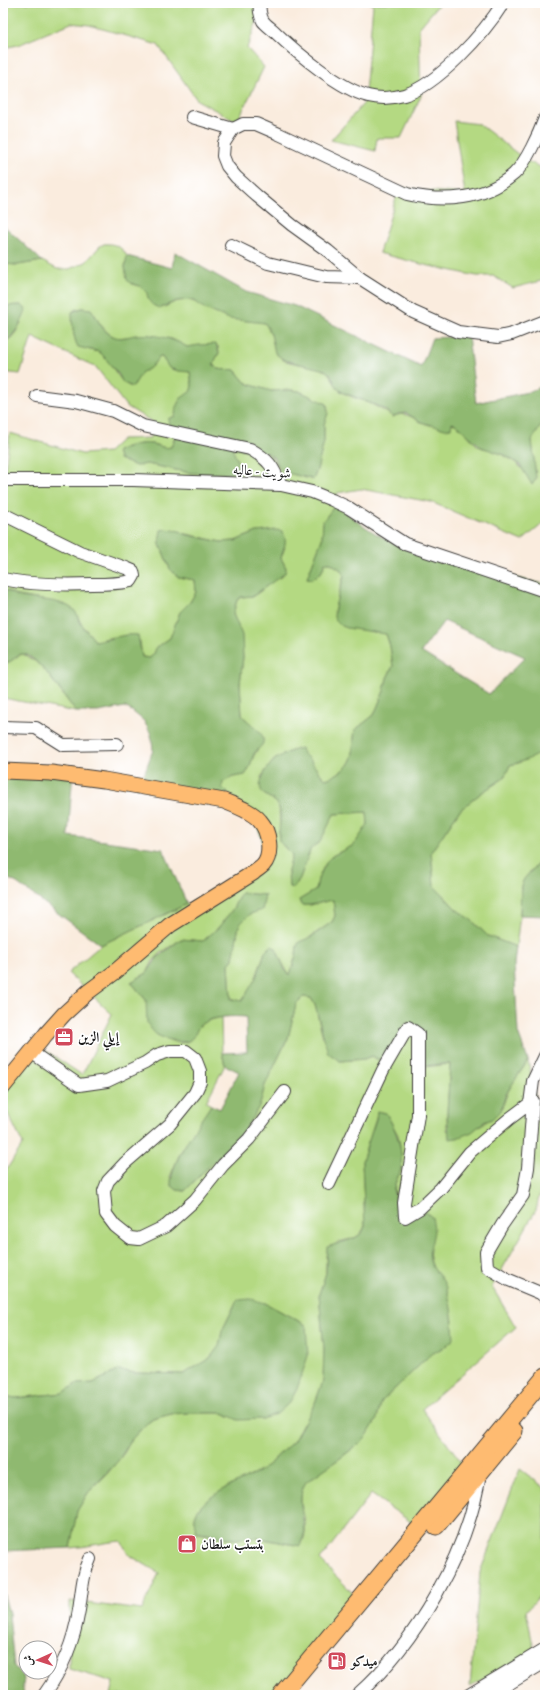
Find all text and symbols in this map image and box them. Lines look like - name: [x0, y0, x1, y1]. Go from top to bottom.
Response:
- street label: شويت - عاليه: [232, 460, 292, 482]
- office icon: إيلي الزين: [53, 1026, 75, 1048]
- place label: إيلي الزين: [78, 1028, 120, 1051]
- shop icon: بتستب سلطان: [176, 1533, 198, 1555]
- place label: بتستب سلطان: [201, 1535, 264, 1554]
- north arrow: [18, 1640, 58, 1680]
- fuel station icon: ميدكو: [326, 1650, 348, 1672]
- place label: ميدكو: [349, 1652, 378, 1670]
- text: ش: [21, 1655, 35, 1666]

